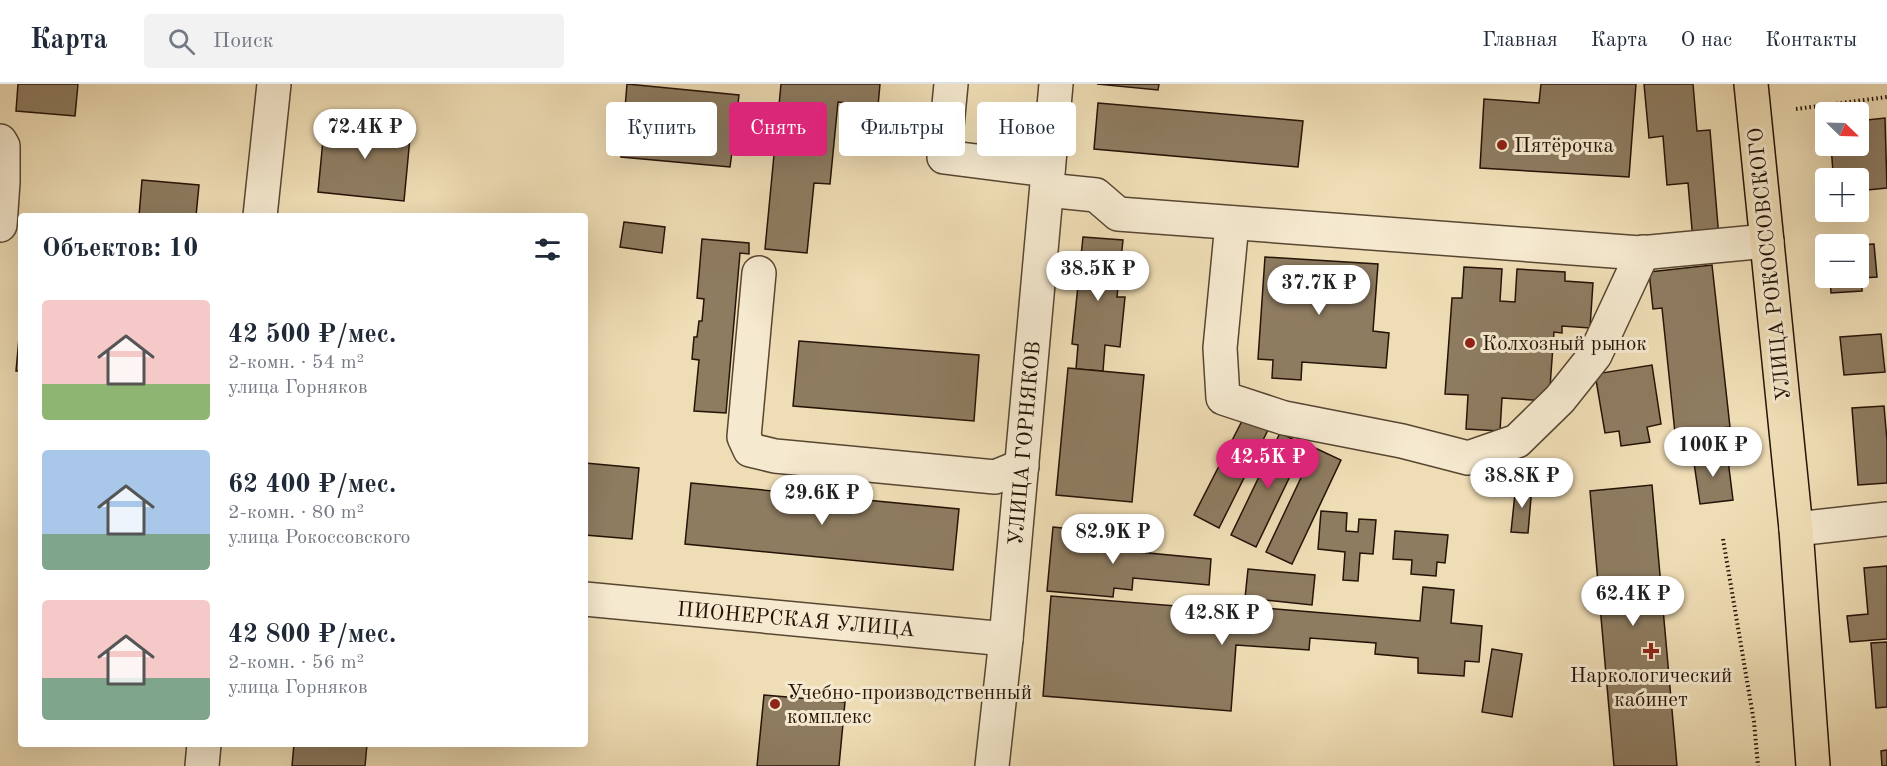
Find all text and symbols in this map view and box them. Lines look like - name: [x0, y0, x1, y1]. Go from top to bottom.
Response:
- search box: [144, 14, 564, 68]
- icon: search: [165, 25, 198, 58]
- text: Карта: [30, 27, 108, 55]
- text: Поиск: [213, 30, 274, 52]
- text: Главная: [1482, 30, 1558, 51]
- text: Карта: [1591, 30, 1648, 51]
- text: О нас: [1681, 30, 1732, 51]
- text: Контакты: [1765, 30, 1857, 51]
- chip: Купить: [606, 102, 717, 156]
- chip: Снять: [729, 102, 827, 156]
- chip: Фильтры: [839, 102, 965, 156]
- chip: Новое: [977, 102, 1076, 156]
- north arrow: [1815, 102, 1869, 156]
- map controls: [1815, 102, 1869, 288]
- pin: 72.4K ₽: [310, 109, 420, 160]
- text: 72.4K ₽: [327, 118, 403, 138]
- street label: УЛИЦА РОКОССОВСКОГО: [1746, 126, 1795, 401]
- place label: Пятёрочка: [1514, 136, 1614, 157]
- marker: Пятёрочка: [1495, 138, 1509, 152]
- button: +: [1815, 168, 1869, 222]
- icon: filters: [531, 233, 564, 266]
- button: −: [1815, 234, 1869, 288]
- text: Объектов: 10: [42, 236, 198, 262]
- pin: 38.5K ₽: [1043, 251, 1153, 302]
- text: 38.5K ₽: [1060, 260, 1136, 280]
- pin: 37.7K ₽: [1264, 265, 1374, 316]
- text: 37.7K ₽: [1281, 274, 1357, 294]
- text: 42 500 ₽/мес.: [228, 322, 396, 348]
- icon: home: [90, 324, 162, 396]
- place label: Колхозный рынок: [1482, 334, 1647, 355]
- marker: Колхозный рынок: [1463, 336, 1477, 350]
- street label: УЛИЦА ГОРНЯКОВ: [1006, 340, 1045, 546]
- text: 2-комн. · 54 m²: [228, 353, 364, 373]
- text: улица Горняков: [228, 378, 368, 398]
- pin: 100K ₽: [1664, 427, 1762, 478]
- text: 100K ₽: [1678, 436, 1748, 456]
- pin: 42.5K ₽: [1213, 439, 1323, 490]
- text: 42.5K ₽: [1230, 448, 1306, 468]
- pin: 38.8K ₽: [1467, 458, 1577, 509]
- text: 38.8K ₽: [1484, 467, 1560, 487]
- text: 62 400 ₽/мес.: [228, 472, 396, 498]
- icon: home: [90, 474, 162, 546]
- pin: 29.6K ₽: [767, 475, 877, 526]
- text: 29.6K ₽: [784, 484, 860, 504]
- text: 2-комн. · 80 m²: [228, 503, 364, 523]
- pin: 82.9K ₽: [1058, 514, 1168, 565]
- text: 82.9K ₽: [1075, 523, 1151, 543]
- text: улица Рокоссовского: [228, 528, 410, 548]
- pin: 62.4K ₽: [1578, 576, 1688, 627]
- text: 62.4K ₽: [1595, 585, 1671, 605]
- pin: 42.8K ₽: [1167, 595, 1277, 646]
- street label: ПИОНЕРСКАЯ УЛИЦА: [676, 600, 916, 641]
- text: 42.8K ₽: [1184, 604, 1260, 624]
- text: 42 800 ₽/мес.: [228, 622, 396, 648]
- icon: home: [90, 624, 162, 696]
- marker: Наркологический кабинет: [1642, 642, 1660, 660]
- text: 2-комн. · 56 m²: [228, 653, 364, 673]
- place label: Наркологический кабинет: [1570, 666, 1732, 711]
- text: улица Горняков: [228, 678, 368, 698]
- place label: Учебно-производственный комплекс: [787, 683, 1032, 728]
- marker: Учебно-производственный комплекс: [768, 697, 782, 711]

